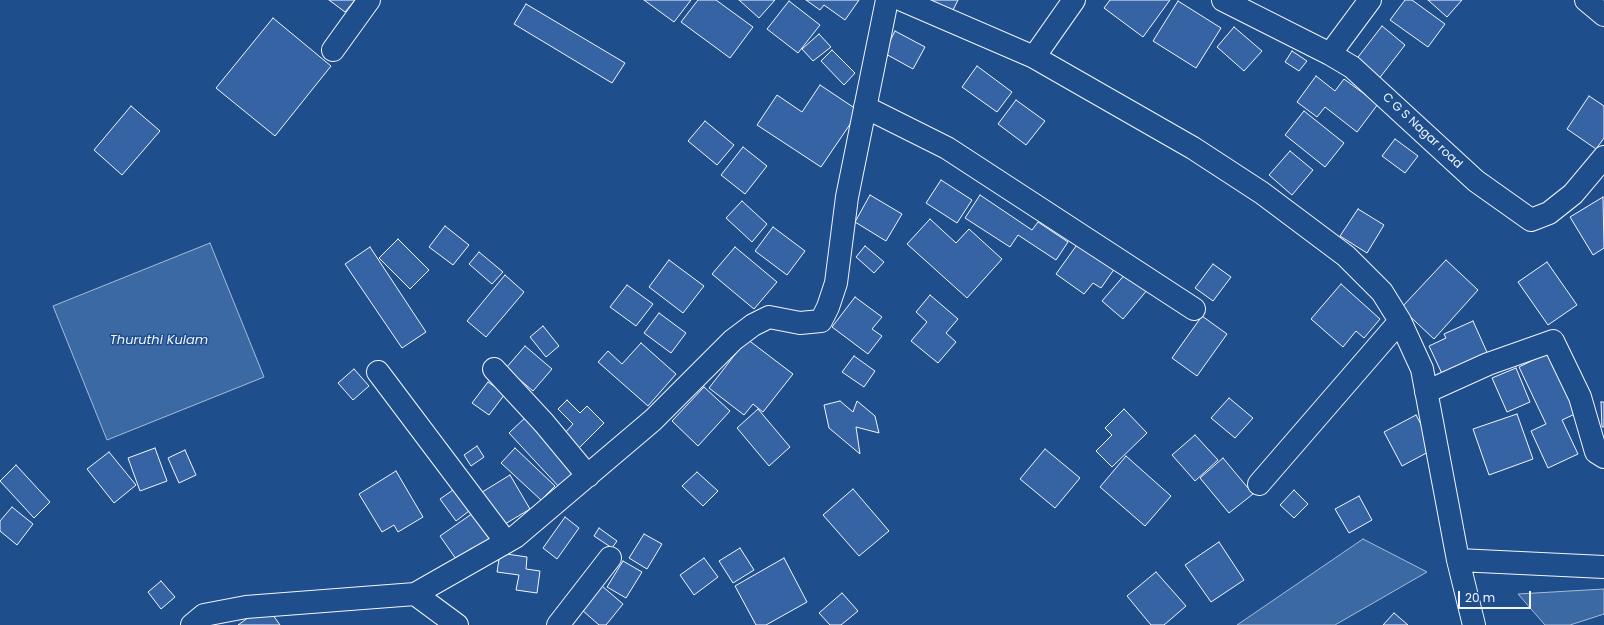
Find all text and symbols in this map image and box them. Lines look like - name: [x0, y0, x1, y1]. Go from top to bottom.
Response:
- street label: C G S Nagar road: [1379, 90, 1465, 172]
- water label: Thuruthi Kulam: [110, 333, 208, 349]
- scale bar: [1460, 583, 1533, 609]
- text: 20 m: [1465, 589, 1495, 606]

